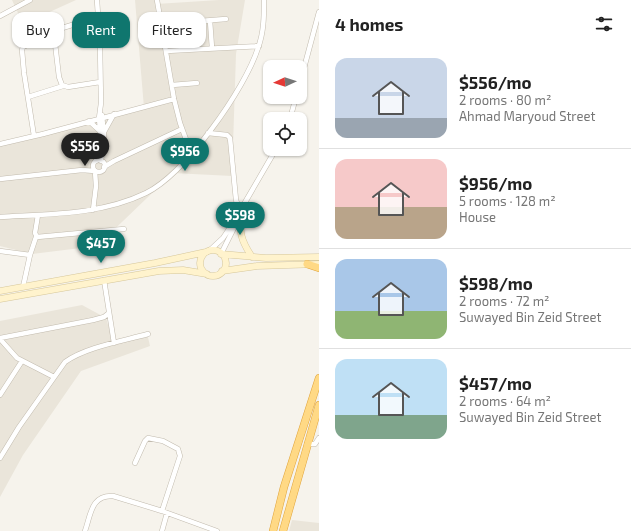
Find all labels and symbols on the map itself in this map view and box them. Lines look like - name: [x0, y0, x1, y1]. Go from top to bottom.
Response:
- north arrow: [263, 60, 307, 104]
- pin: $556: [61, 133, 109, 167]
- pin: $956: [161, 138, 209, 172]
- pin: $598: [216, 202, 264, 236]
- pin: $457: [77, 230, 125, 264]

